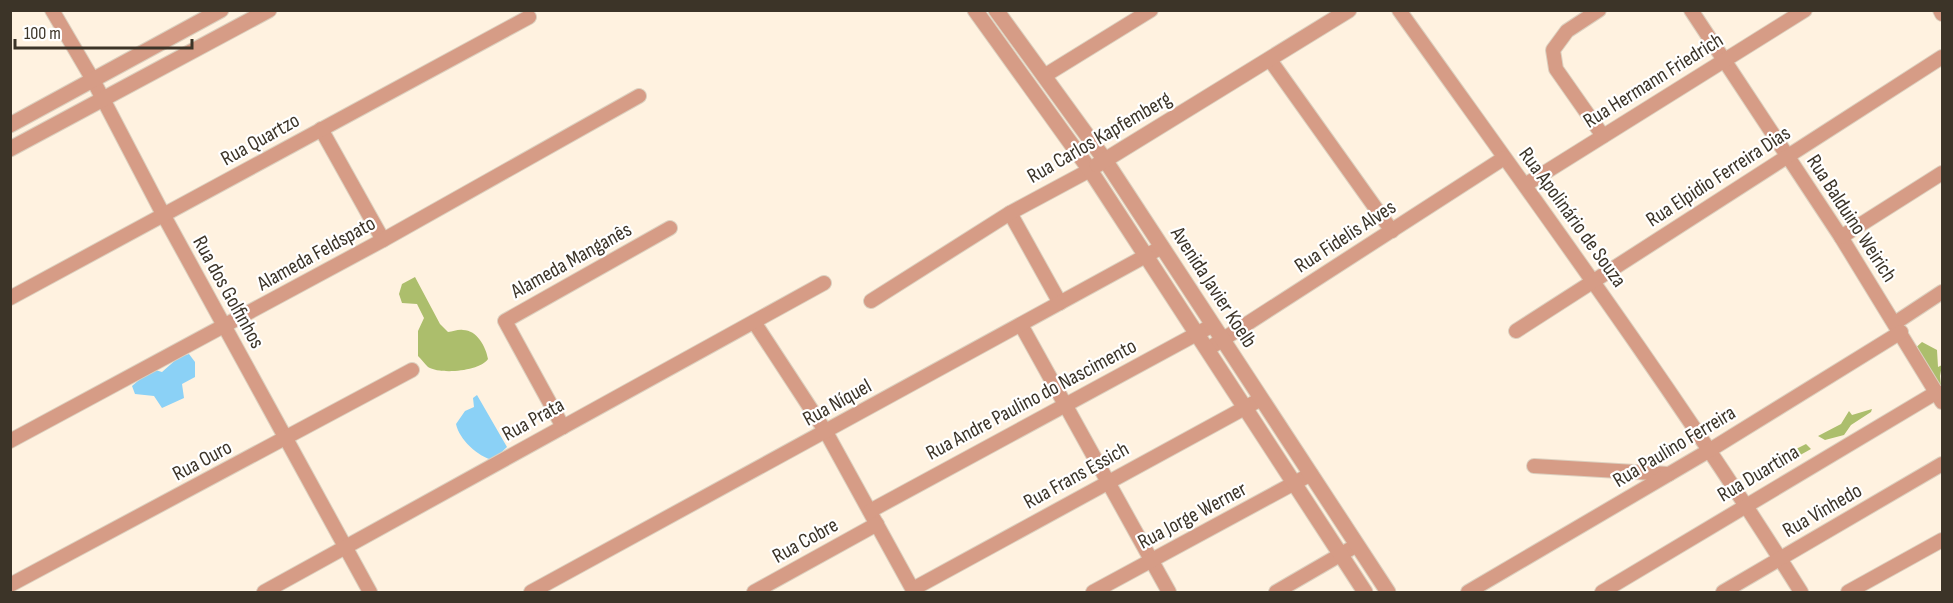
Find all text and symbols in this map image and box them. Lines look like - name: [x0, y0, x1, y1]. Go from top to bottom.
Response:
- scale bar: [15, 12, 192, 50]
- text: 100 m: [24, 23, 61, 44]
- street label: Rua Hermann Friedrich: [1579, 27, 1728, 134]
- street label: Rua Carlos Kapfemberg: [1023, 86, 1176, 189]
- street label: Rua Quartzo: [217, 108, 304, 171]
- street label: Rua Elpidio Ferreira Dias: [1641, 120, 1795, 232]
- street label: Rua Apolinário de Souza: [1514, 143, 1632, 292]
- street label: Rua Balduino Weirich: [1801, 150, 1902, 287]
- street label: Rua Fidelis Alves: [1290, 194, 1401, 278]
- street label: Alameda Feldspato: [252, 211, 380, 297]
- street label: Alameda Manganês: [506, 217, 636, 304]
- street label: Avenida Javier Koelb: [1165, 221, 1262, 352]
- street label: Rua dos Golfinhos: [187, 232, 270, 353]
- street label: Rua Andre Paulino do Nascimento: [922, 333, 1141, 466]
- street label: Rua Níquel: [799, 373, 876, 431]
- street label: Rua Prata: [498, 392, 569, 447]
- street label: Rua Paulino Ferreira: [1608, 400, 1740, 493]
- street label: Rua Ouro: [168, 435, 236, 486]
- street label: Rua Frans Essich: [1019, 436, 1133, 515]
- street label: Rua Duartina: [1713, 439, 1804, 508]
- street label: Rua Jorge Werner: [1134, 476, 1251, 555]
- street label: Rua Vinhedo: [1778, 478, 1866, 543]
- street label: Rua Cobre: [768, 512, 843, 569]

